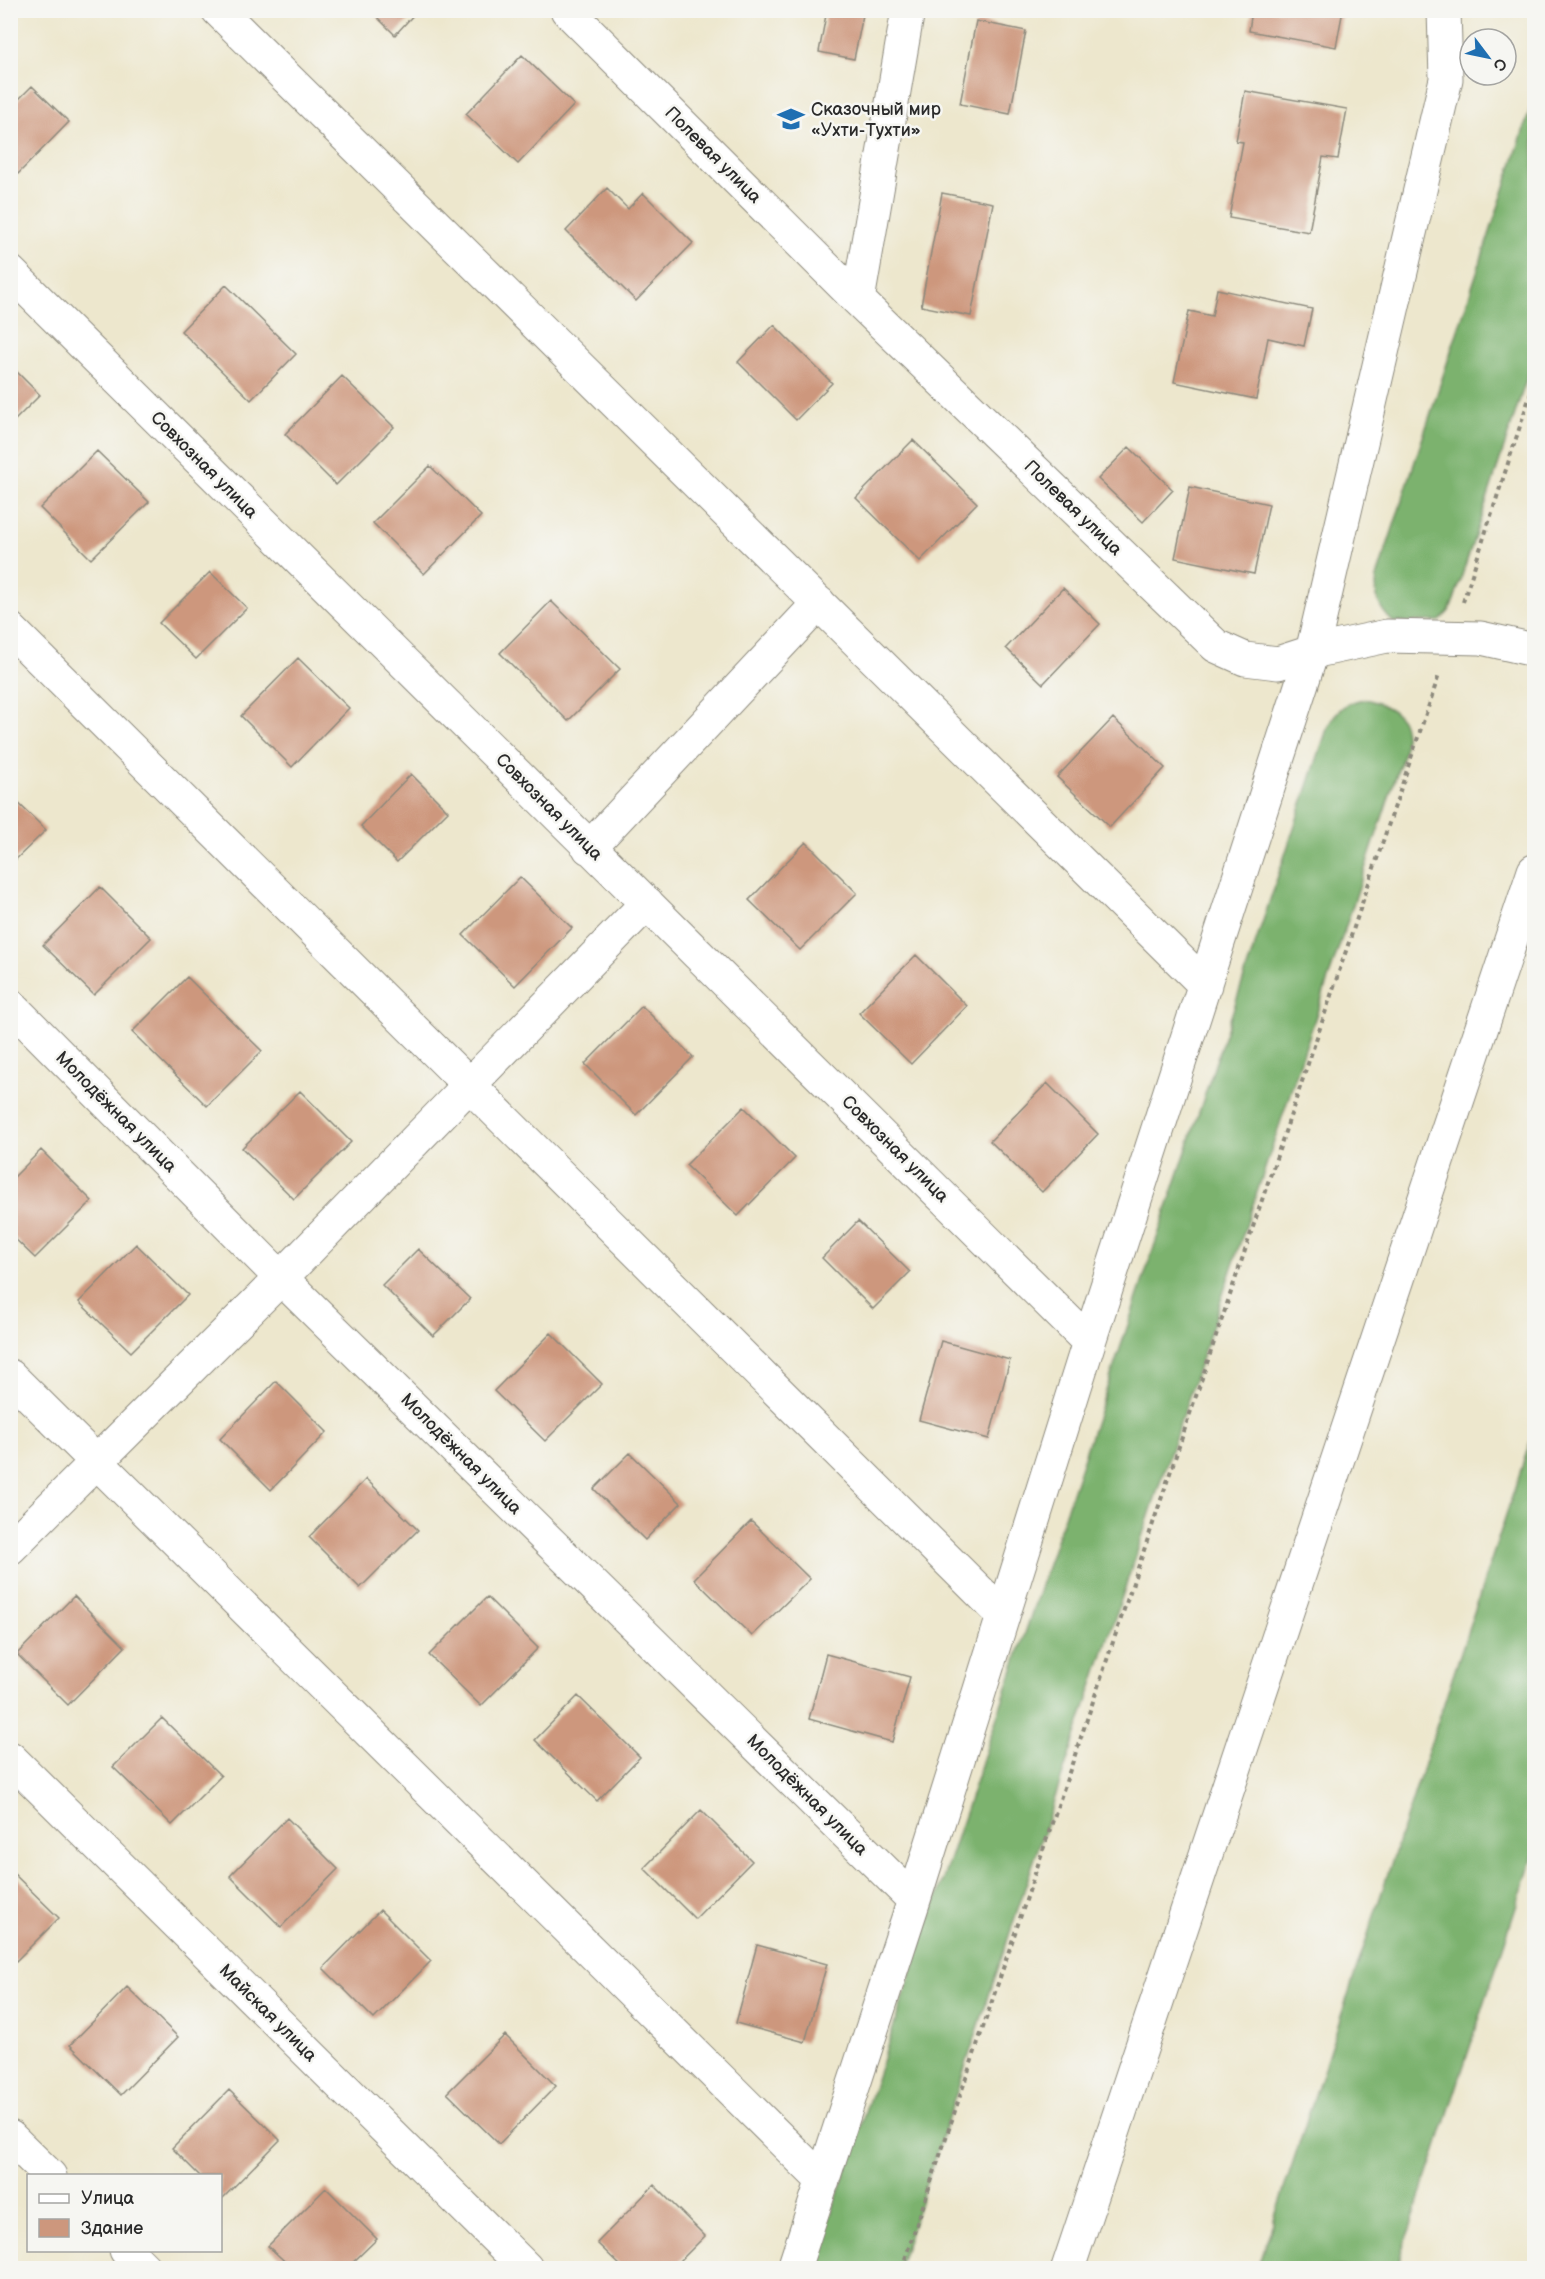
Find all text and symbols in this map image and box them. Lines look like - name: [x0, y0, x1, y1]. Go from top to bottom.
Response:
- north arrow: [1458, 27, 1518, 87]
- text: С: [1488, 54, 1510, 74]
- place label: Сказочный мир «Ухти-Тухти»: [811, 99, 941, 141]
- street label: Полевая улица: [660, 102, 766, 208]
- school or university icon: Сказочный мир «Ухти-Тухти»: [776, 104, 806, 134]
- street label: Совхозная улица: [146, 407, 262, 523]
- street label: Полевая улица: [1020, 456, 1126, 560]
- street label: Совхозная улица: [491, 749, 607, 865]
- street label: Молодёжная улица: [51, 1047, 181, 1177]
- street label: Совхозная улица: [837, 1091, 953, 1207]
- street label: Молодёжная улица: [396, 1389, 526, 1519]
- street label: Молодёжная улица: [742, 1730, 872, 1860]
- street label: Майская улица: [215, 1960, 321, 2066]
- legend: [27, 2174, 222, 2252]
- text: Улица: [81, 2188, 135, 2209]
- text: Здание: [81, 2218, 143, 2239]

